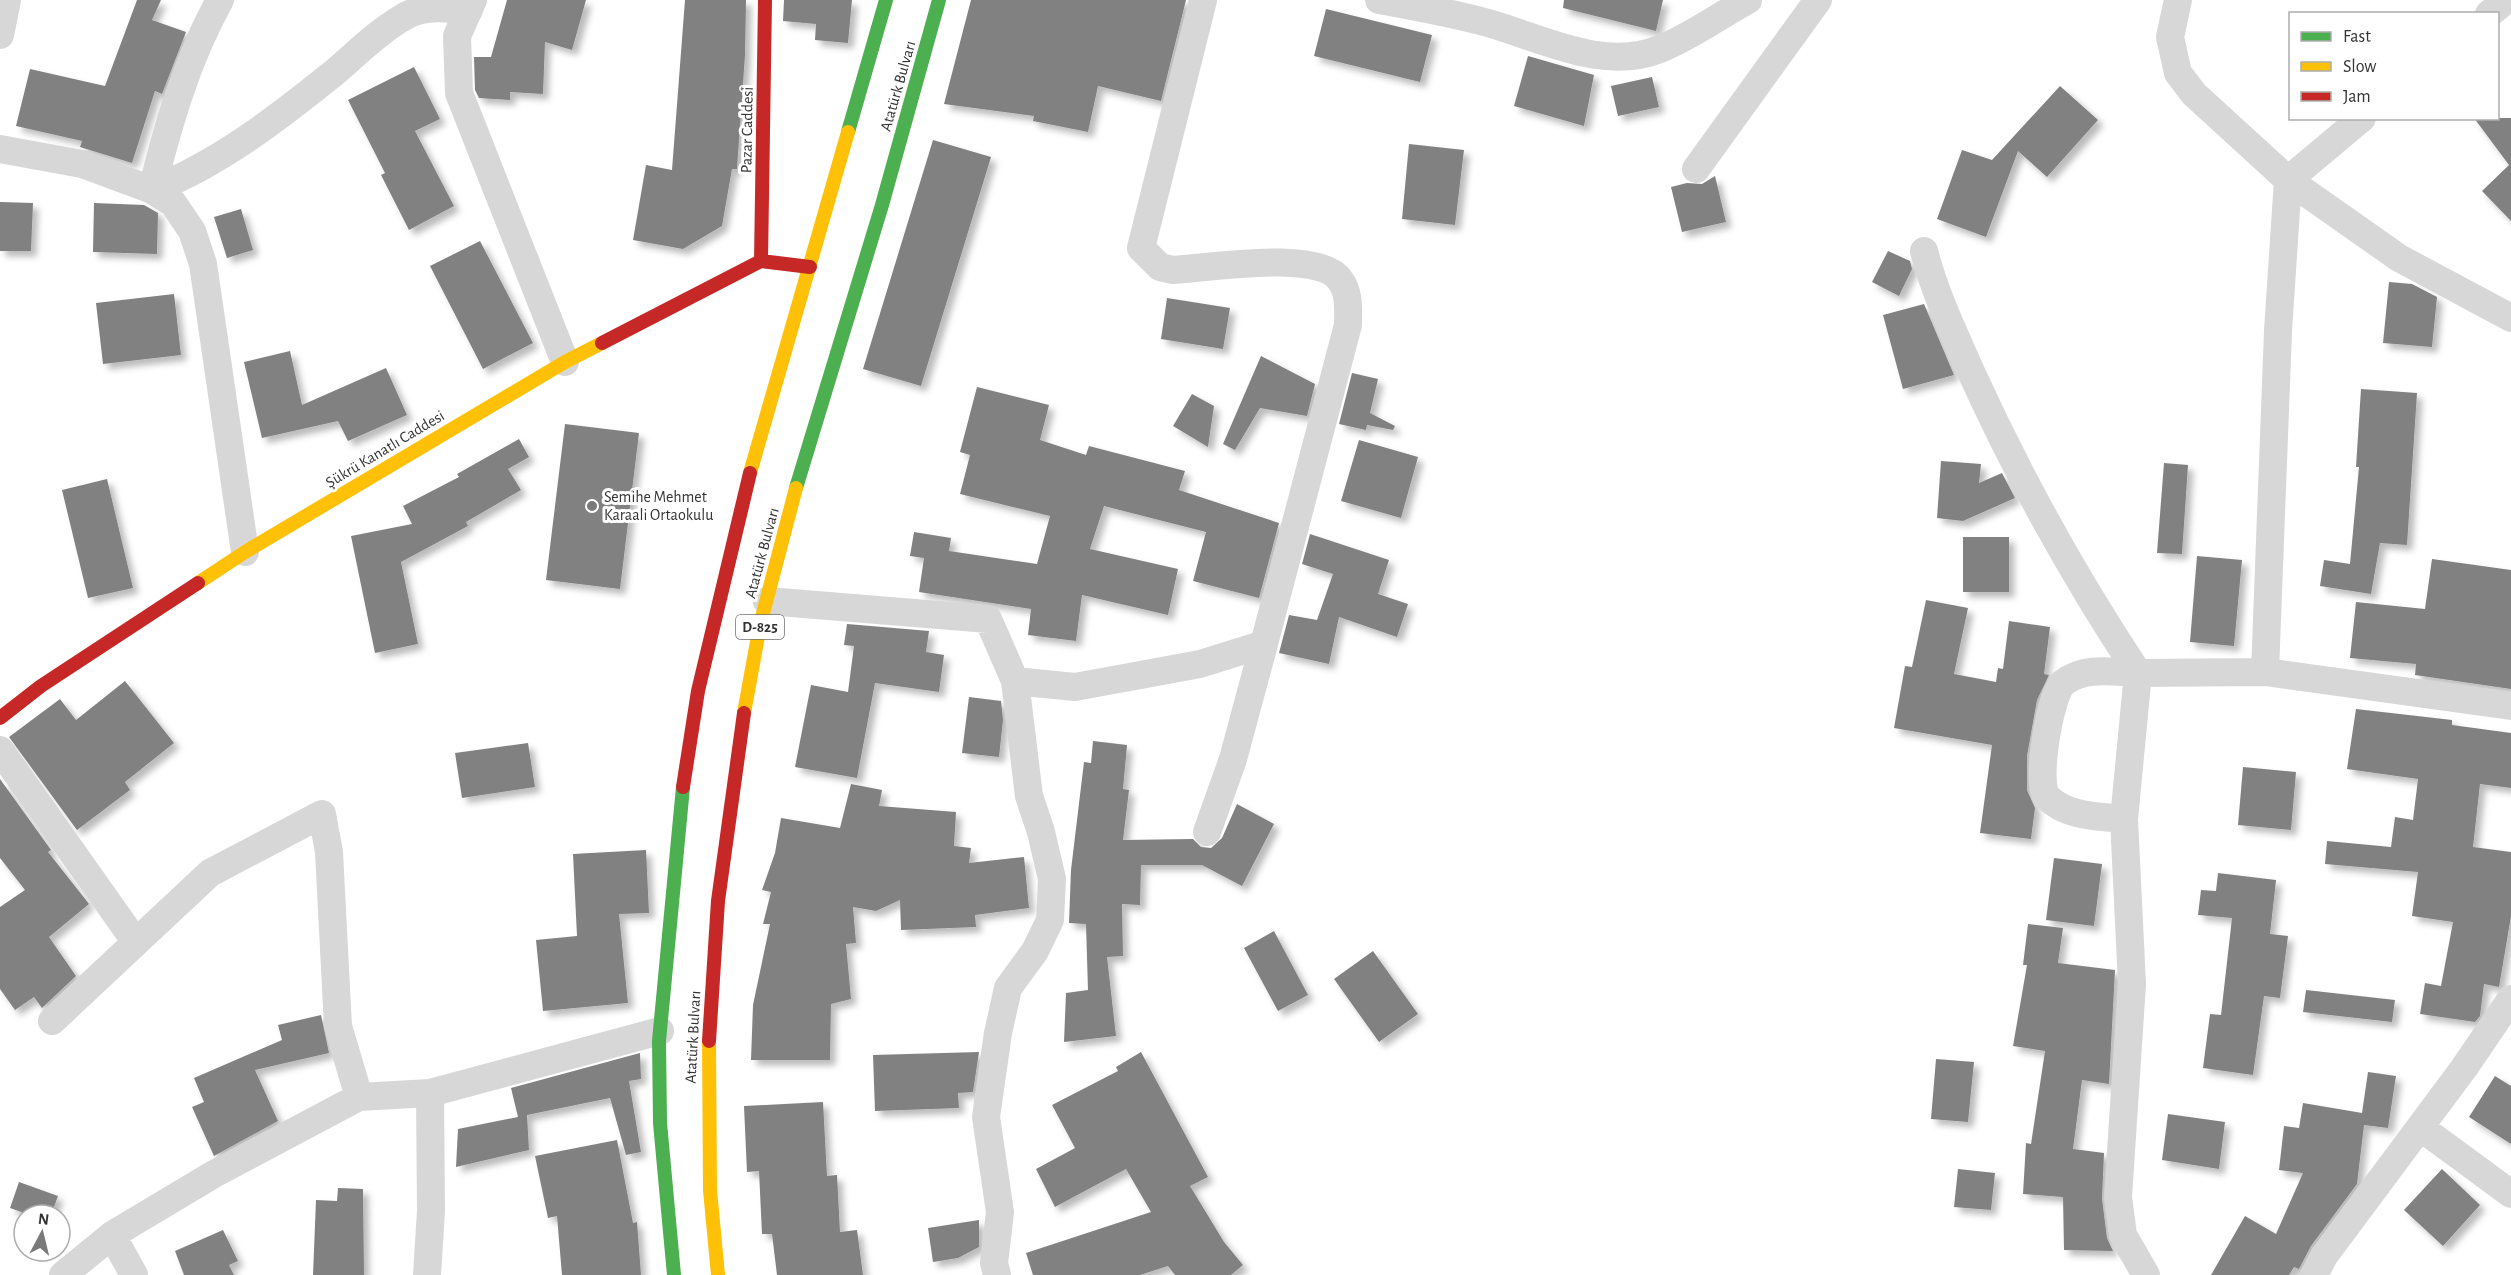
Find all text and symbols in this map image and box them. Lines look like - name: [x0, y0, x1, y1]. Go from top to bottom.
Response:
- legend: [2289, 12, 2499, 120]
- text: Fast: [2343, 28, 2371, 46]
- street label: Atatürk Bulvarı: [877, 39, 919, 133]
- text: Slow: [2343, 58, 2376, 76]
- street label: Pazar Caddesi: [738, 87, 756, 173]
- text: Jam: [2343, 88, 2371, 106]
- street label: Şükrü Kanatlı Caddesi: [323, 407, 447, 491]
- place label: Semihe Mehmet Karaali Ortaokulu: [604, 489, 713, 523]
- marker: Semihe Mehmet Karaali Ortaokulu: [585, 499, 599, 513]
- street label: Atatürk Bulvarı: [742, 506, 782, 600]
- road number: D-825: [736, 615, 784, 639]
- street label: Atatürk Bulvarı: [683, 990, 703, 1084]
- north arrow: [12, 1203, 72, 1263]
- text: N: [37, 1210, 50, 1228]

